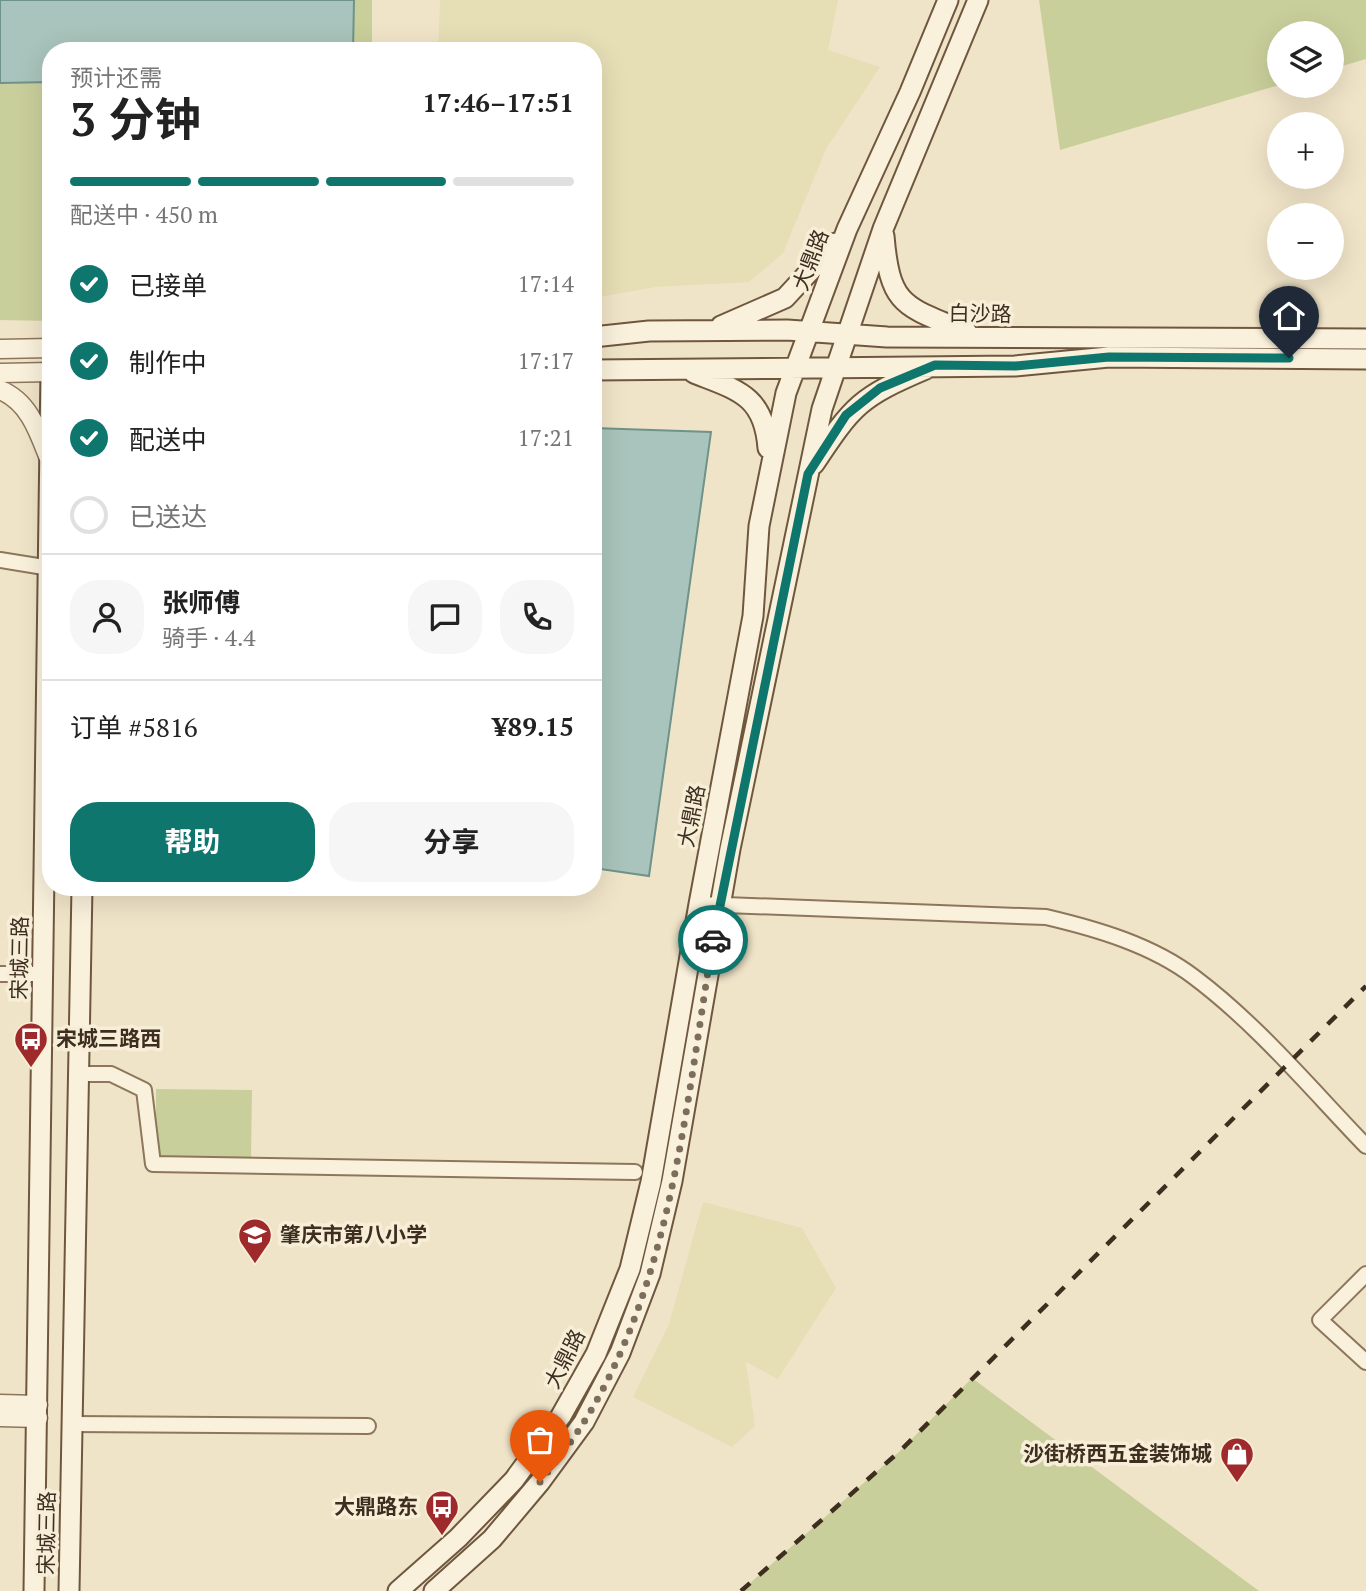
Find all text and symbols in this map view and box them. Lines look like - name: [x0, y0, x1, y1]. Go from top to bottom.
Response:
- map controls: [1267, 21, 1344, 280]
- button: layers: [1267, 21, 1344, 98]
- text: 预计还需: [70, 62, 162, 93]
- text: 17:46–17:51: [422, 85, 574, 119]
- text: 3 分钟: [70, 88, 200, 149]
- button: +: [1267, 112, 1344, 189]
- text: 配送中 · 450 m: [70, 199, 218, 230]
- button: −: [1267, 203, 1344, 280]
- street label: 大鼎路: [786, 225, 834, 294]
- icon: check: [70, 265, 108, 303]
- text: 已接单: [129, 268, 207, 302]
- text: 17:14: [517, 268, 574, 299]
- pin: [1259, 286, 1319, 358]
- icon: home: [1270, 297, 1308, 335]
- street label: 白沙路: [948, 298, 1012, 328]
- icon: check: [70, 342, 108, 380]
- text: 制作中: [129, 345, 207, 379]
- text: 17:17: [517, 345, 574, 376]
- icon: check: [70, 419, 108, 457]
- text: 配送中: [129, 422, 207, 456]
- text: 17:21: [517, 422, 574, 453]
- text: 已送达: [129, 499, 207, 533]
- button: person: [70, 580, 144, 654]
- button: chat: [408, 580, 482, 654]
- button: phone: [500, 580, 574, 654]
- text: 张师傅: [162, 585, 240, 619]
- text: 骑手 · 4.4: [162, 622, 256, 653]
- text: ¥89.15: [493, 709, 574, 743]
- text: 订单 #5816: [70, 710, 198, 744]
- street label: 大鼎路: [671, 782, 711, 849]
- button: 帮助: [70, 802, 315, 882]
- button: 分享: [329, 802, 574, 882]
- courier: [678, 905, 748, 975]
- street label: 宋城三路: [4, 916, 34, 1000]
- icon: car: [694, 921, 732, 959]
- bus stop icon: 宋城三路西: [12, 1020, 50, 1069]
- place label: 宋城三路西: [56, 1024, 161, 1052]
- school or university icon: 肇庆市第八小学: [236, 1216, 274, 1265]
- place label: 肇庆市第八小学: [280, 1220, 427, 1248]
- street label: 大鼎路: [537, 1324, 591, 1393]
- pin: [510, 1410, 570, 1482]
- icon: bag: [521, 1421, 559, 1459]
- shop icon: 沙街桥西五金装饰城: [1218, 1435, 1256, 1484]
- place label: 沙街桥西五金装饰城: [1023, 1439, 1212, 1467]
- bus stop icon: 大鼎路东: [423, 1488, 461, 1537]
- street label: 宋城三路: [31, 1491, 61, 1575]
- place label: 大鼎路东: [334, 1492, 418, 1520]

